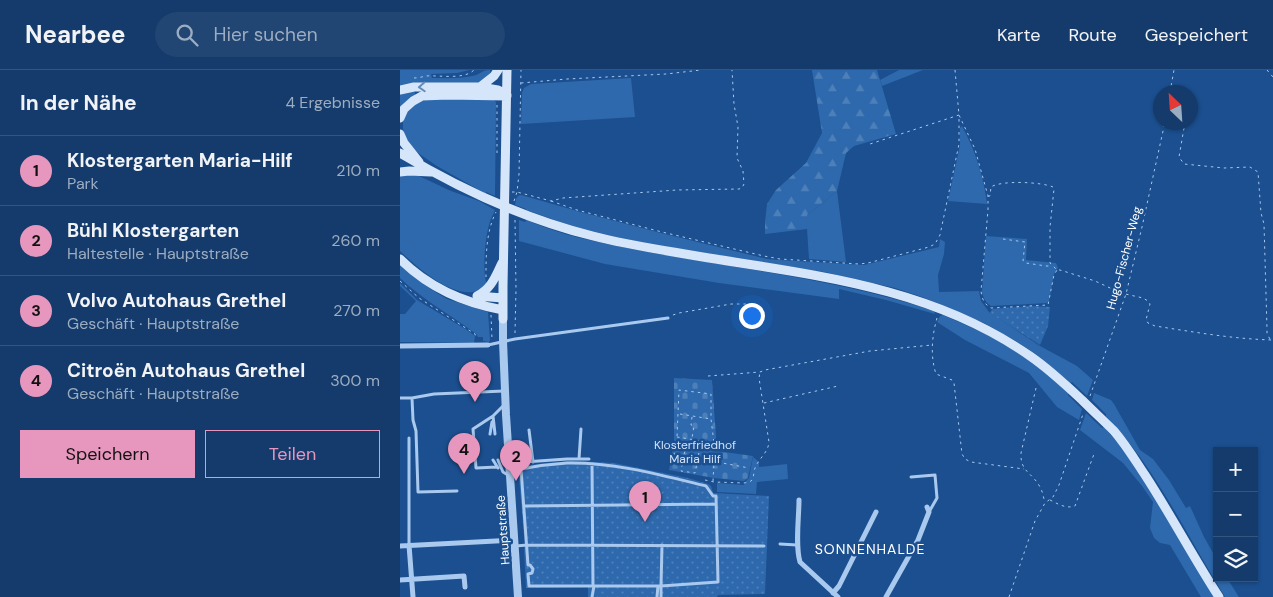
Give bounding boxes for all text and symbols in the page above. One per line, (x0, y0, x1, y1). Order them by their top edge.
search box (155, 12, 505, 57)
text: Nearbee (25, 19, 125, 50)
icon: search (173, 21, 201, 49)
text: Hier suchen (213, 22, 318, 47)
text: Karte (997, 23, 1041, 47)
text: Route (1069, 23, 1117, 47)
text: Gespeichert (1145, 23, 1248, 47)
one-way arrow (418, 82, 426, 92)
north arrow (1153, 85, 1198, 130)
text: In der Nähe (20, 89, 137, 117)
text: 4 Ergebnisse (285, 92, 380, 113)
text: Klostergarten Maria-Hilf (67, 148, 293, 173)
text: 1 (33, 160, 39, 181)
text: 210 m (336, 160, 380, 181)
text: Park (67, 173, 99, 194)
street label: Hugo-Fischer-Weg (1103, 204, 1146, 311)
text: Bühl Klostergarten (67, 218, 239, 243)
text: 2 (31, 230, 41, 251)
text: 260 m (331, 230, 380, 251)
text: Haltestelle · Hauptstraße (67, 243, 249, 264)
text: Volvo Autohaus Grethel (67, 288, 286, 313)
text: 3 (31, 300, 41, 321)
text: 270 m (333, 300, 380, 321)
your location (739, 303, 765, 329)
text: Geschäft · Hauptstraße (67, 313, 239, 334)
text: Citroën Autohaus Grethel (67, 358, 305, 383)
pin: 3 (459, 361, 491, 402)
text: 4 (31, 370, 41, 391)
text: 300 m (330, 370, 380, 391)
text: Geschäft · Hauptstraße (67, 383, 239, 404)
button: Speichern (20, 430, 195, 478)
button: Teilen (205, 430, 380, 478)
pin: 4 (448, 433, 480, 474)
park label: Klosterfriedhof Maria Hilf (654, 437, 736, 467)
pin: 2 (500, 440, 532, 481)
map controls (1213, 447, 1258, 582)
button: + (1213, 447, 1258, 492)
pin: 1 (629, 481, 661, 522)
button: − (1213, 492, 1258, 537)
street label: Hauptstraße (493, 495, 513, 565)
button: layers (1213, 537, 1258, 582)
district label: SONNENHALDE (815, 540, 925, 558)

